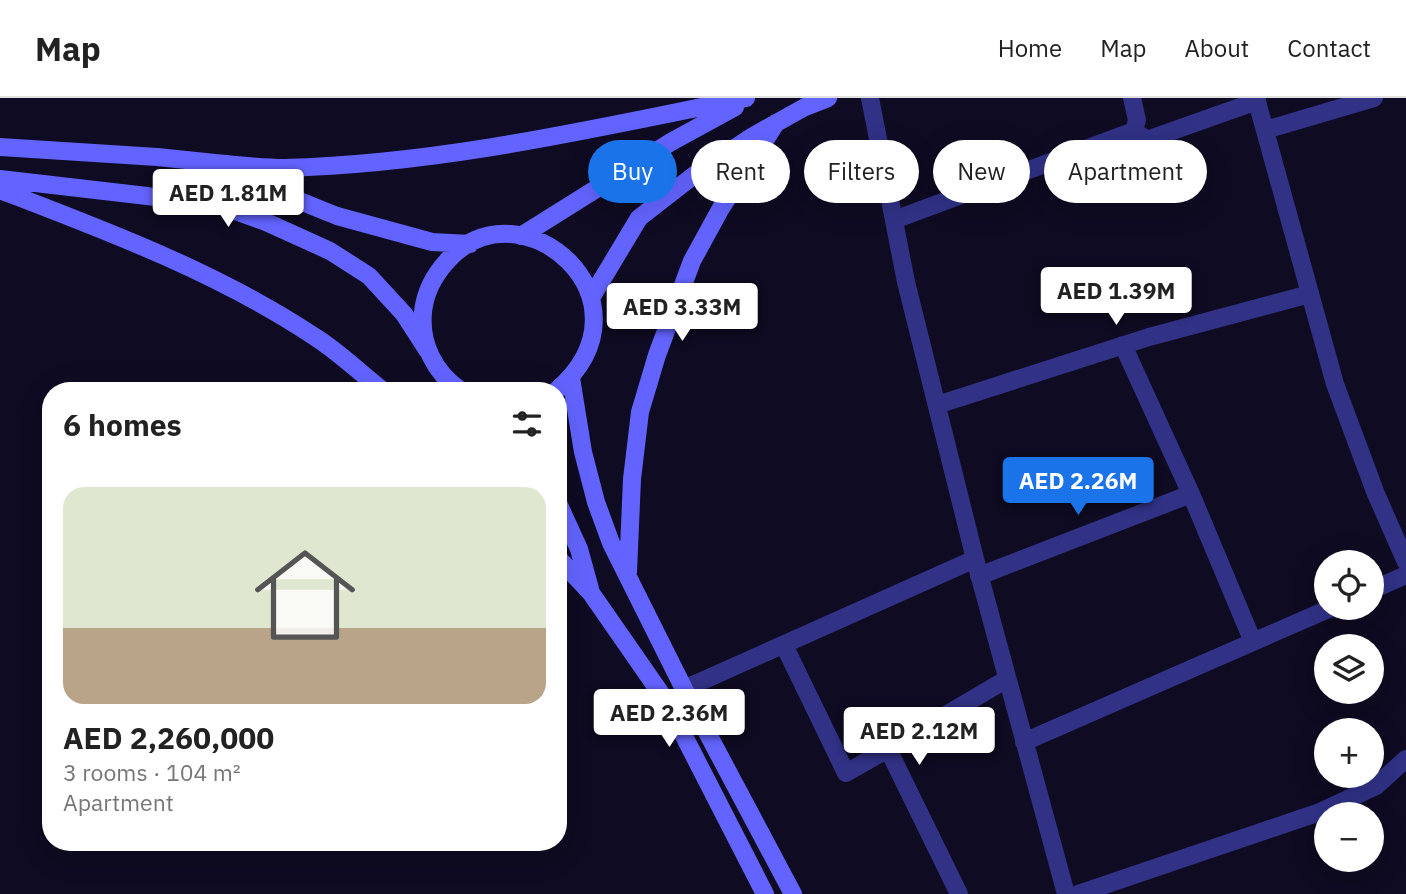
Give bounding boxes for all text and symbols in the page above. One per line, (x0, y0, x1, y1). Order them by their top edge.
text: Map (35, 27, 101, 70)
text: Home (998, 32, 1062, 64)
text: Map (1100, 32, 1146, 64)
text: About (1184, 32, 1249, 64)
text: Contact (1287, 32, 1371, 64)
chip: Buy (588, 140, 677, 203)
chip: Rent (691, 140, 790, 203)
chip: Filters (804, 140, 919, 203)
chip: New (933, 140, 1030, 203)
chip: Apartment (1044, 140, 1207, 203)
pin: AED 1.81M (148, 170, 308, 229)
text: AED 1.81M (169, 177, 287, 207)
pin: AED 1.39M (1036, 268, 1196, 327)
text: AED 1.39M (1057, 275, 1175, 305)
pin: AED 3.33M (602, 284, 762, 343)
text: AED 3.33M (623, 291, 741, 321)
text: 6 homes (63, 405, 182, 444)
icon: filters (508, 405, 546, 443)
pin: AED 2.26M (998, 458, 1158, 517)
text: AED 2.26M (1019, 465, 1137, 495)
icon: home (242, 532, 368, 658)
map controls (1314, 550, 1384, 872)
button: locate (1314, 550, 1384, 620)
button: layers (1314, 634, 1384, 704)
pin: AED 2.36M (589, 690, 749, 749)
text: AED 2.36M (610, 697, 728, 727)
pin: AED 2.12M (839, 708, 999, 767)
text: AED 2.12M (860, 715, 978, 745)
text: AED 2,260,000 (63, 718, 274, 757)
button: + (1314, 718, 1384, 788)
text: 3 rooms · 104 m² (63, 757, 241, 787)
text: Apartment (63, 787, 174, 817)
button: − (1314, 802, 1384, 872)

